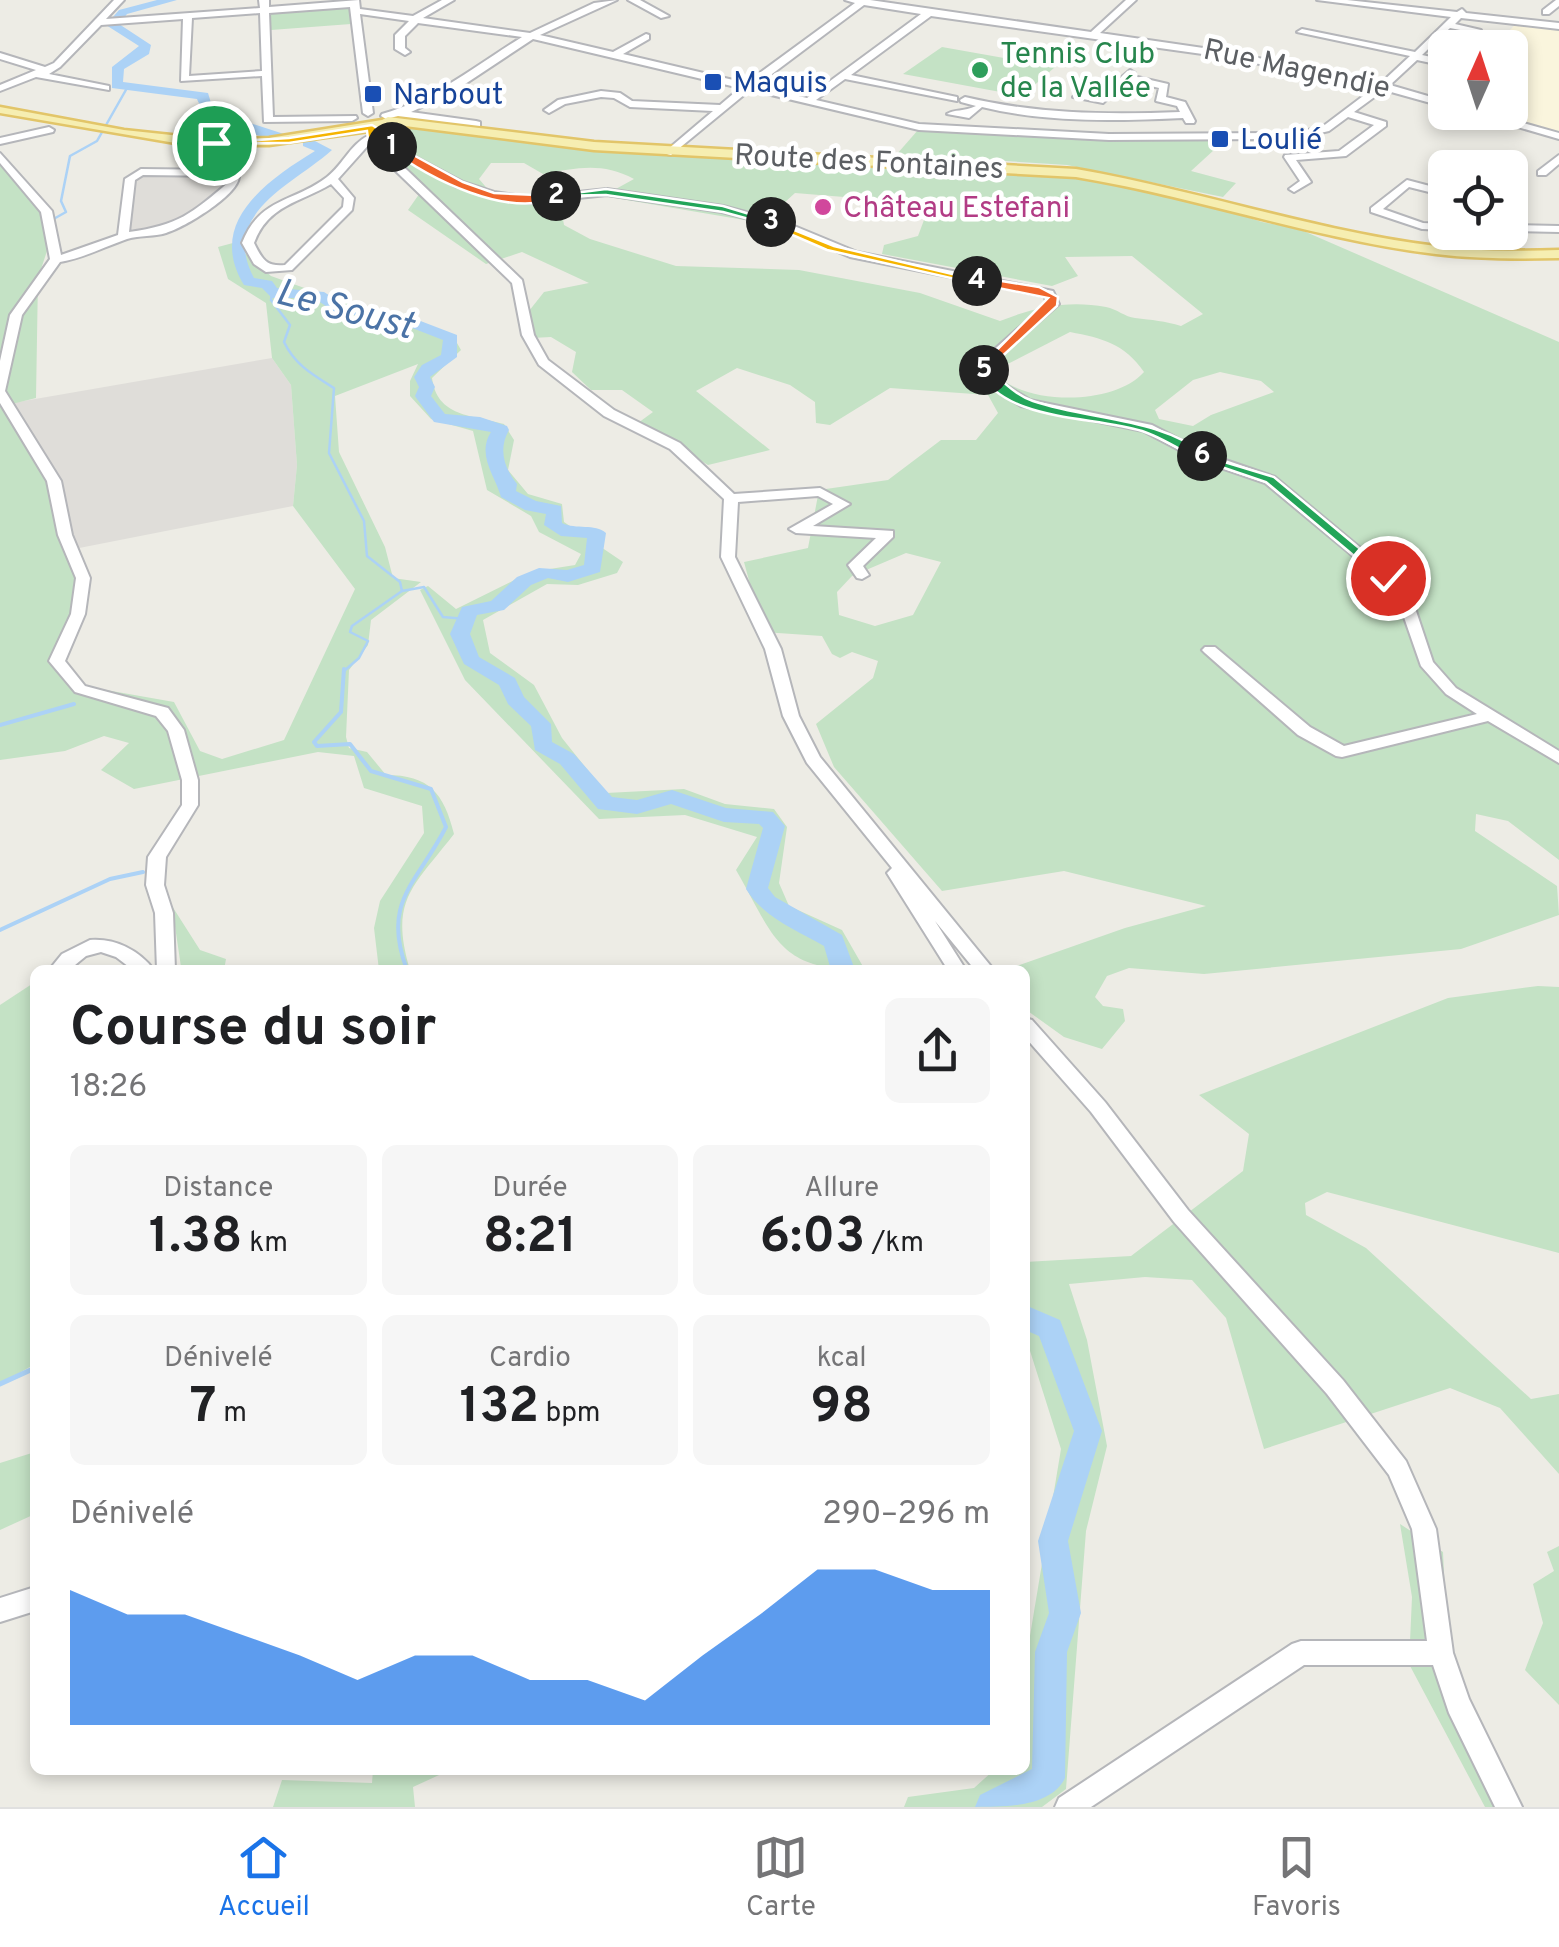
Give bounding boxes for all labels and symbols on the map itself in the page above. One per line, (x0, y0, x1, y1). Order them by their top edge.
north arrow (1428, 30, 1528, 130)
street label: Rue Magendie (1200, 33, 1393, 108)
place label: Tennis Club de la Vallée (1000, 37, 1155, 108)
marker: Tennis Club de la Vallée (969, 59, 991, 81)
place label: Maquis (733, 66, 828, 103)
marker: Maquis (702, 71, 724, 93)
place label: Narbout (393, 78, 503, 115)
marker: Narbout (362, 83, 384, 105)
pin (172, 101, 257, 186)
pin: 1 (367, 122, 417, 172)
place label: Loulié (1240, 123, 1322, 160)
marker: Loulié (1209, 128, 1231, 150)
street label: Route des Fontaines (733, 138, 1005, 189)
pin: 2 (531, 171, 581, 221)
place label: Château Estefani (843, 191, 1070, 228)
marker: Château Estefani (812, 196, 834, 218)
pin: 3 (746, 197, 796, 247)
pin: 4 (952, 256, 1002, 306)
water label: Le Soust (270, 270, 421, 354)
pin: 5 (959, 345, 1009, 395)
pin: 6 (1177, 431, 1227, 481)
pin (1346, 536, 1431, 621)

